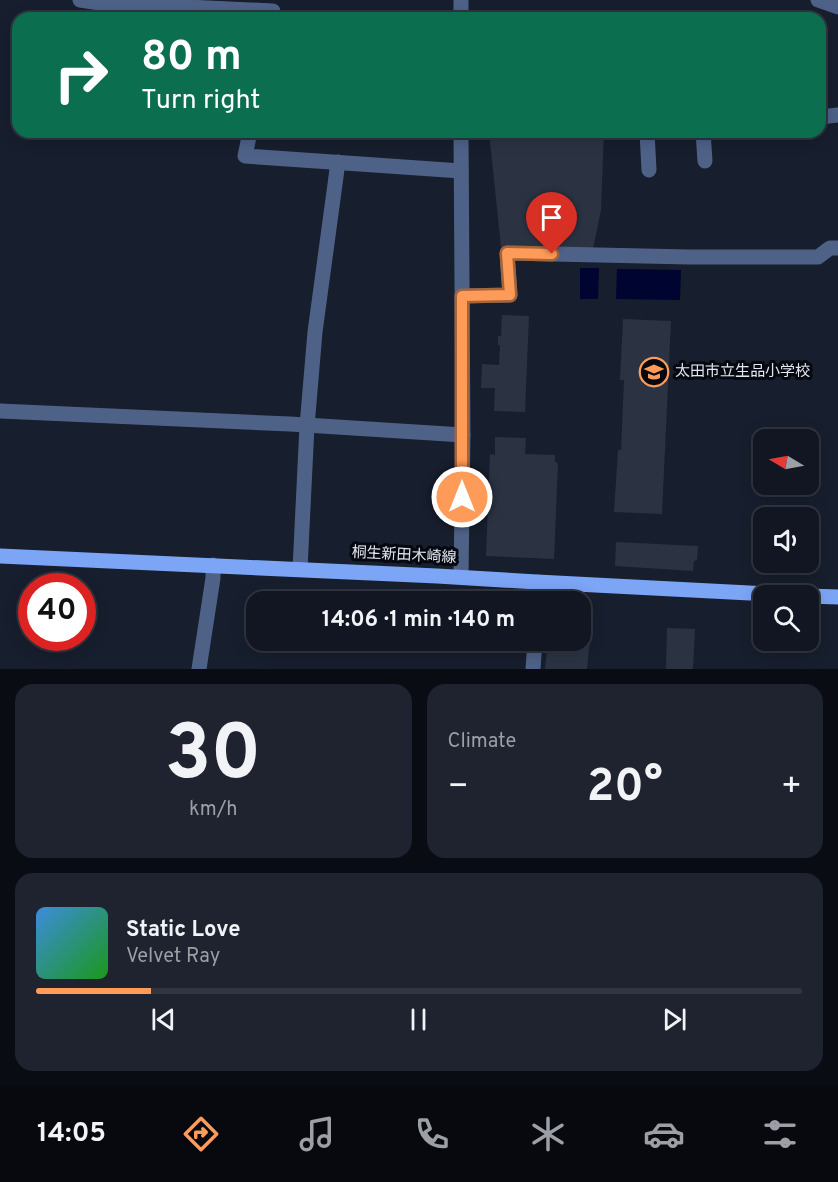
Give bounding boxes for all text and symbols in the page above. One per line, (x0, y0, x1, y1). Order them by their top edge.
text: 80 m (141, 32, 242, 85)
icon: right (42, 36, 120, 114)
text: Turn right (141, 84, 260, 118)
pin (526, 192, 577, 254)
icon: arrive (535, 201, 568, 234)
school or university icon: 太田市立生品小学校 (638, 356, 670, 388)
place label: 太田市立生品小学校 (675, 363, 810, 382)
north arrow (753, 429, 819, 495)
map controls (753, 429, 819, 651)
position arrow (430, 465, 494, 529)
button: sound (753, 507, 819, 573)
street label: 桐生新田木崎線 (351, 544, 457, 568)
speed limit sign: 40 (18, 573, 96, 651)
button: search (753, 585, 819, 651)
text: 14:06 · 1 min · 140 m (322, 607, 515, 634)
text: 30 (165, 708, 262, 807)
text: Climate (448, 729, 516, 755)
text: 20° (587, 760, 663, 817)
text: − (448, 767, 469, 809)
text: + (781, 767, 802, 809)
text: km/h (189, 797, 238, 823)
text: Static Love (126, 917, 240, 944)
text: Velvet Ray (126, 944, 220, 970)
icon: previous (147, 1003, 180, 1036)
icon: pause (402, 1003, 435, 1036)
icon: next (658, 1003, 691, 1036)
icon: directions (180, 1113, 222, 1155)
icon: music (296, 1113, 338, 1155)
icon: phone (411, 1113, 453, 1155)
icon: climate (527, 1113, 569, 1155)
icon: car (643, 1113, 685, 1155)
icon: filters (759, 1113, 801, 1155)
text: 14:05 (37, 1117, 106, 1151)

